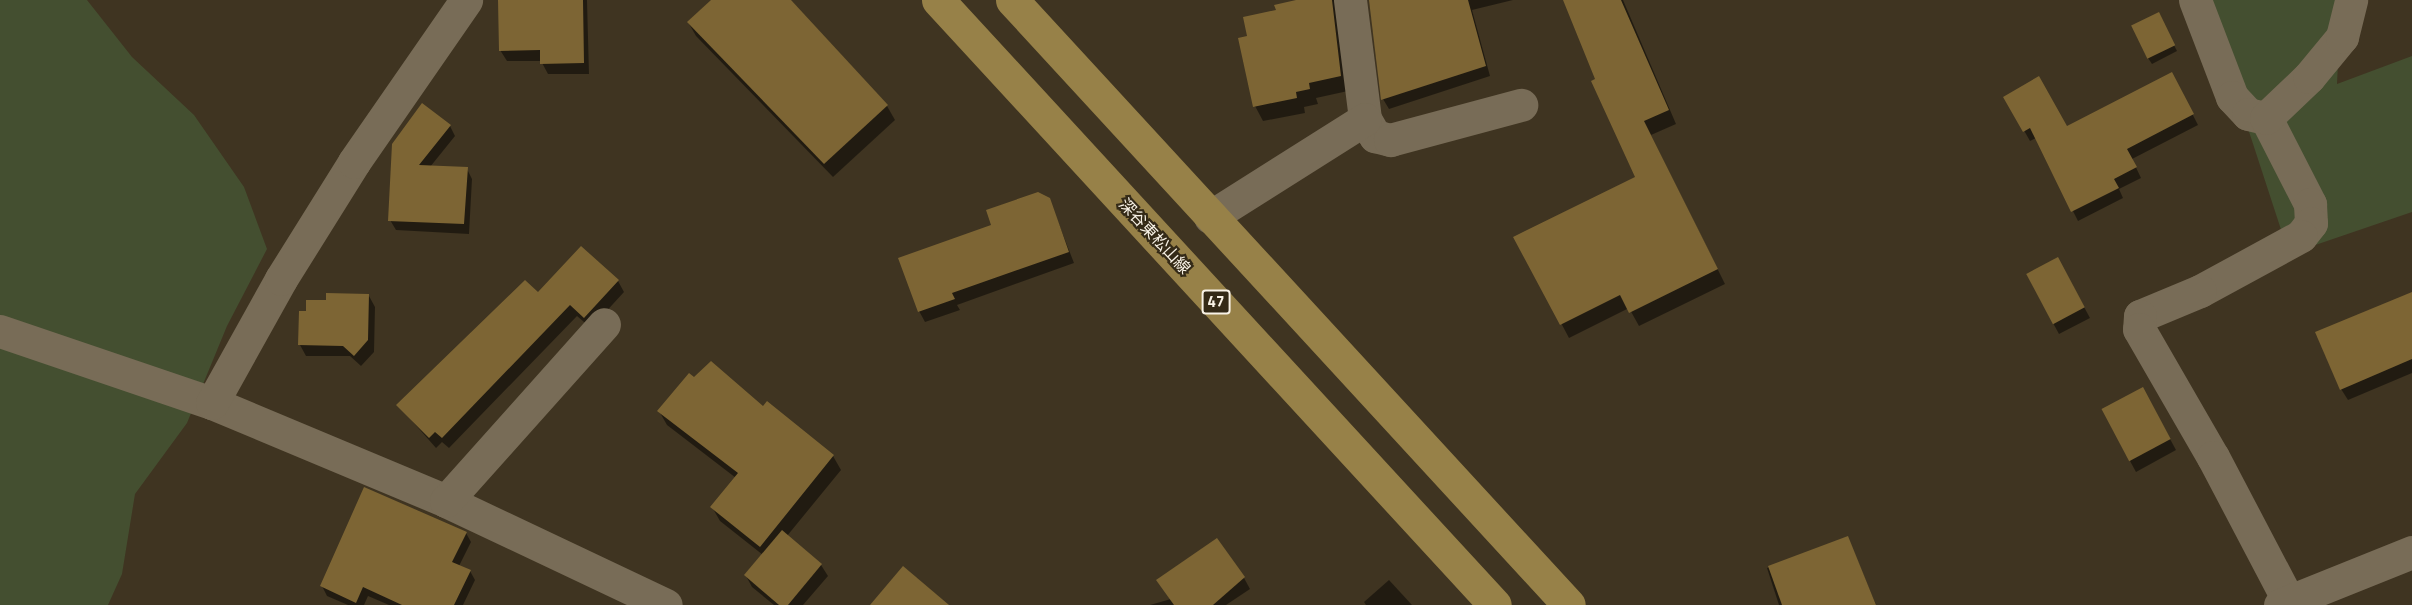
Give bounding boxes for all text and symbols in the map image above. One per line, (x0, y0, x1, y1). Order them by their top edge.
street label: 深谷東松山線 (1115, 194, 1195, 278)
road number: 47 (1201, 290, 1231, 314)

